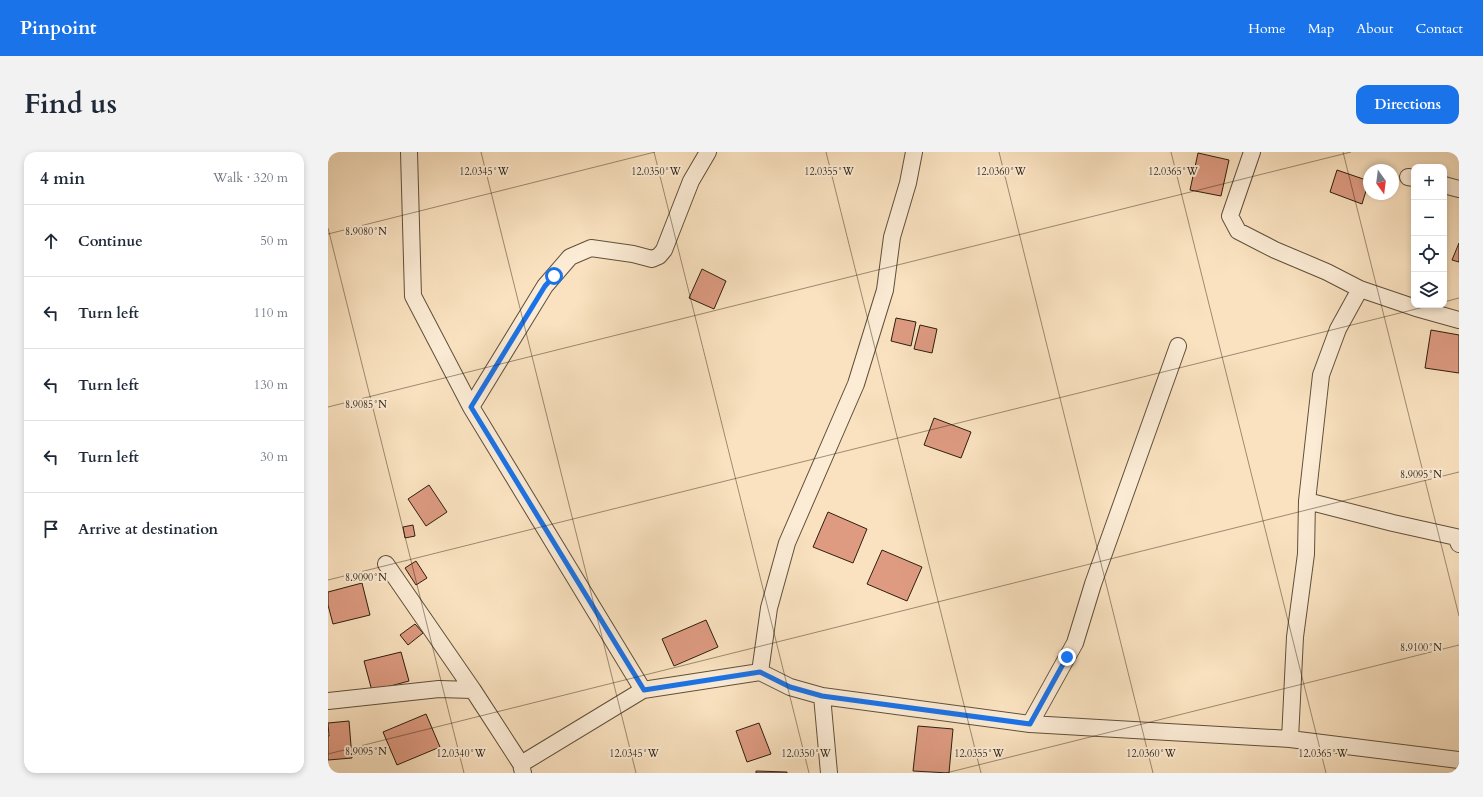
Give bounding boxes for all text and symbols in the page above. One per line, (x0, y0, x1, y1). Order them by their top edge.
text: Pinpoint (20, 15, 97, 41)
text: Home (1248, 19, 1286, 38)
text: Map (1308, 19, 1334, 38)
text: About (1356, 19, 1393, 38)
text: Contact (1415, 19, 1463, 38)
text: Find us (24, 85, 117, 123)
button: Directions (1356, 85, 1459, 124)
north arrow (1363, 164, 1399, 200)
map controls (1411, 164, 1447, 308)
button: + (1411, 164, 1447, 200)
text: 12.0345°W (459, 165, 510, 179)
text: 12.0350°W (631, 165, 682, 179)
text: 12.0355°W (804, 165, 855, 179)
text: 12.0360°W (976, 165, 1027, 179)
text: 12.0365°W (1148, 165, 1199, 179)
text: 4 min (40, 167, 85, 190)
text: Walk · 320 m (213, 169, 288, 187)
button: − (1411, 200, 1447, 236)
text: 8.9080°N (345, 225, 387, 239)
icon: ahead (40, 230, 62, 252)
text: Continue (78, 231, 143, 251)
text: 50 m (260, 232, 288, 250)
button: locate (1411, 236, 1447, 272)
route start (545, 267, 563, 285)
button: layers (1411, 272, 1447, 308)
icon: left (40, 302, 62, 324)
text: Turn left (78, 303, 139, 323)
text: 110 m (254, 304, 288, 322)
icon: left (40, 374, 62, 396)
text: Turn left (78, 375, 139, 395)
text: 130 m (254, 376, 288, 394)
text: 8.9085°N (345, 398, 387, 412)
icon: left (40, 446, 62, 468)
text: Turn left (78, 447, 139, 467)
text: 30 m (260, 448, 288, 466)
text: 8.9095°N (1400, 468, 1442, 482)
icon: arrive (40, 518, 62, 540)
text: Arrive at destination (78, 519, 218, 539)
text: 8.9090°N (345, 571, 387, 585)
text: 8.9100°N (1400, 641, 1442, 655)
route end (1058, 648, 1076, 666)
text: 8.9095°N (345, 745, 387, 759)
text: 12.0340°W (436, 747, 487, 761)
text: 12.0345°W (609, 747, 660, 761)
text: 12.0350°W (781, 747, 832, 761)
text: 12.0355°W (954, 747, 1005, 761)
text: 12.0360°W (1126, 747, 1177, 761)
text: 12.0365°W (1298, 747, 1349, 761)

